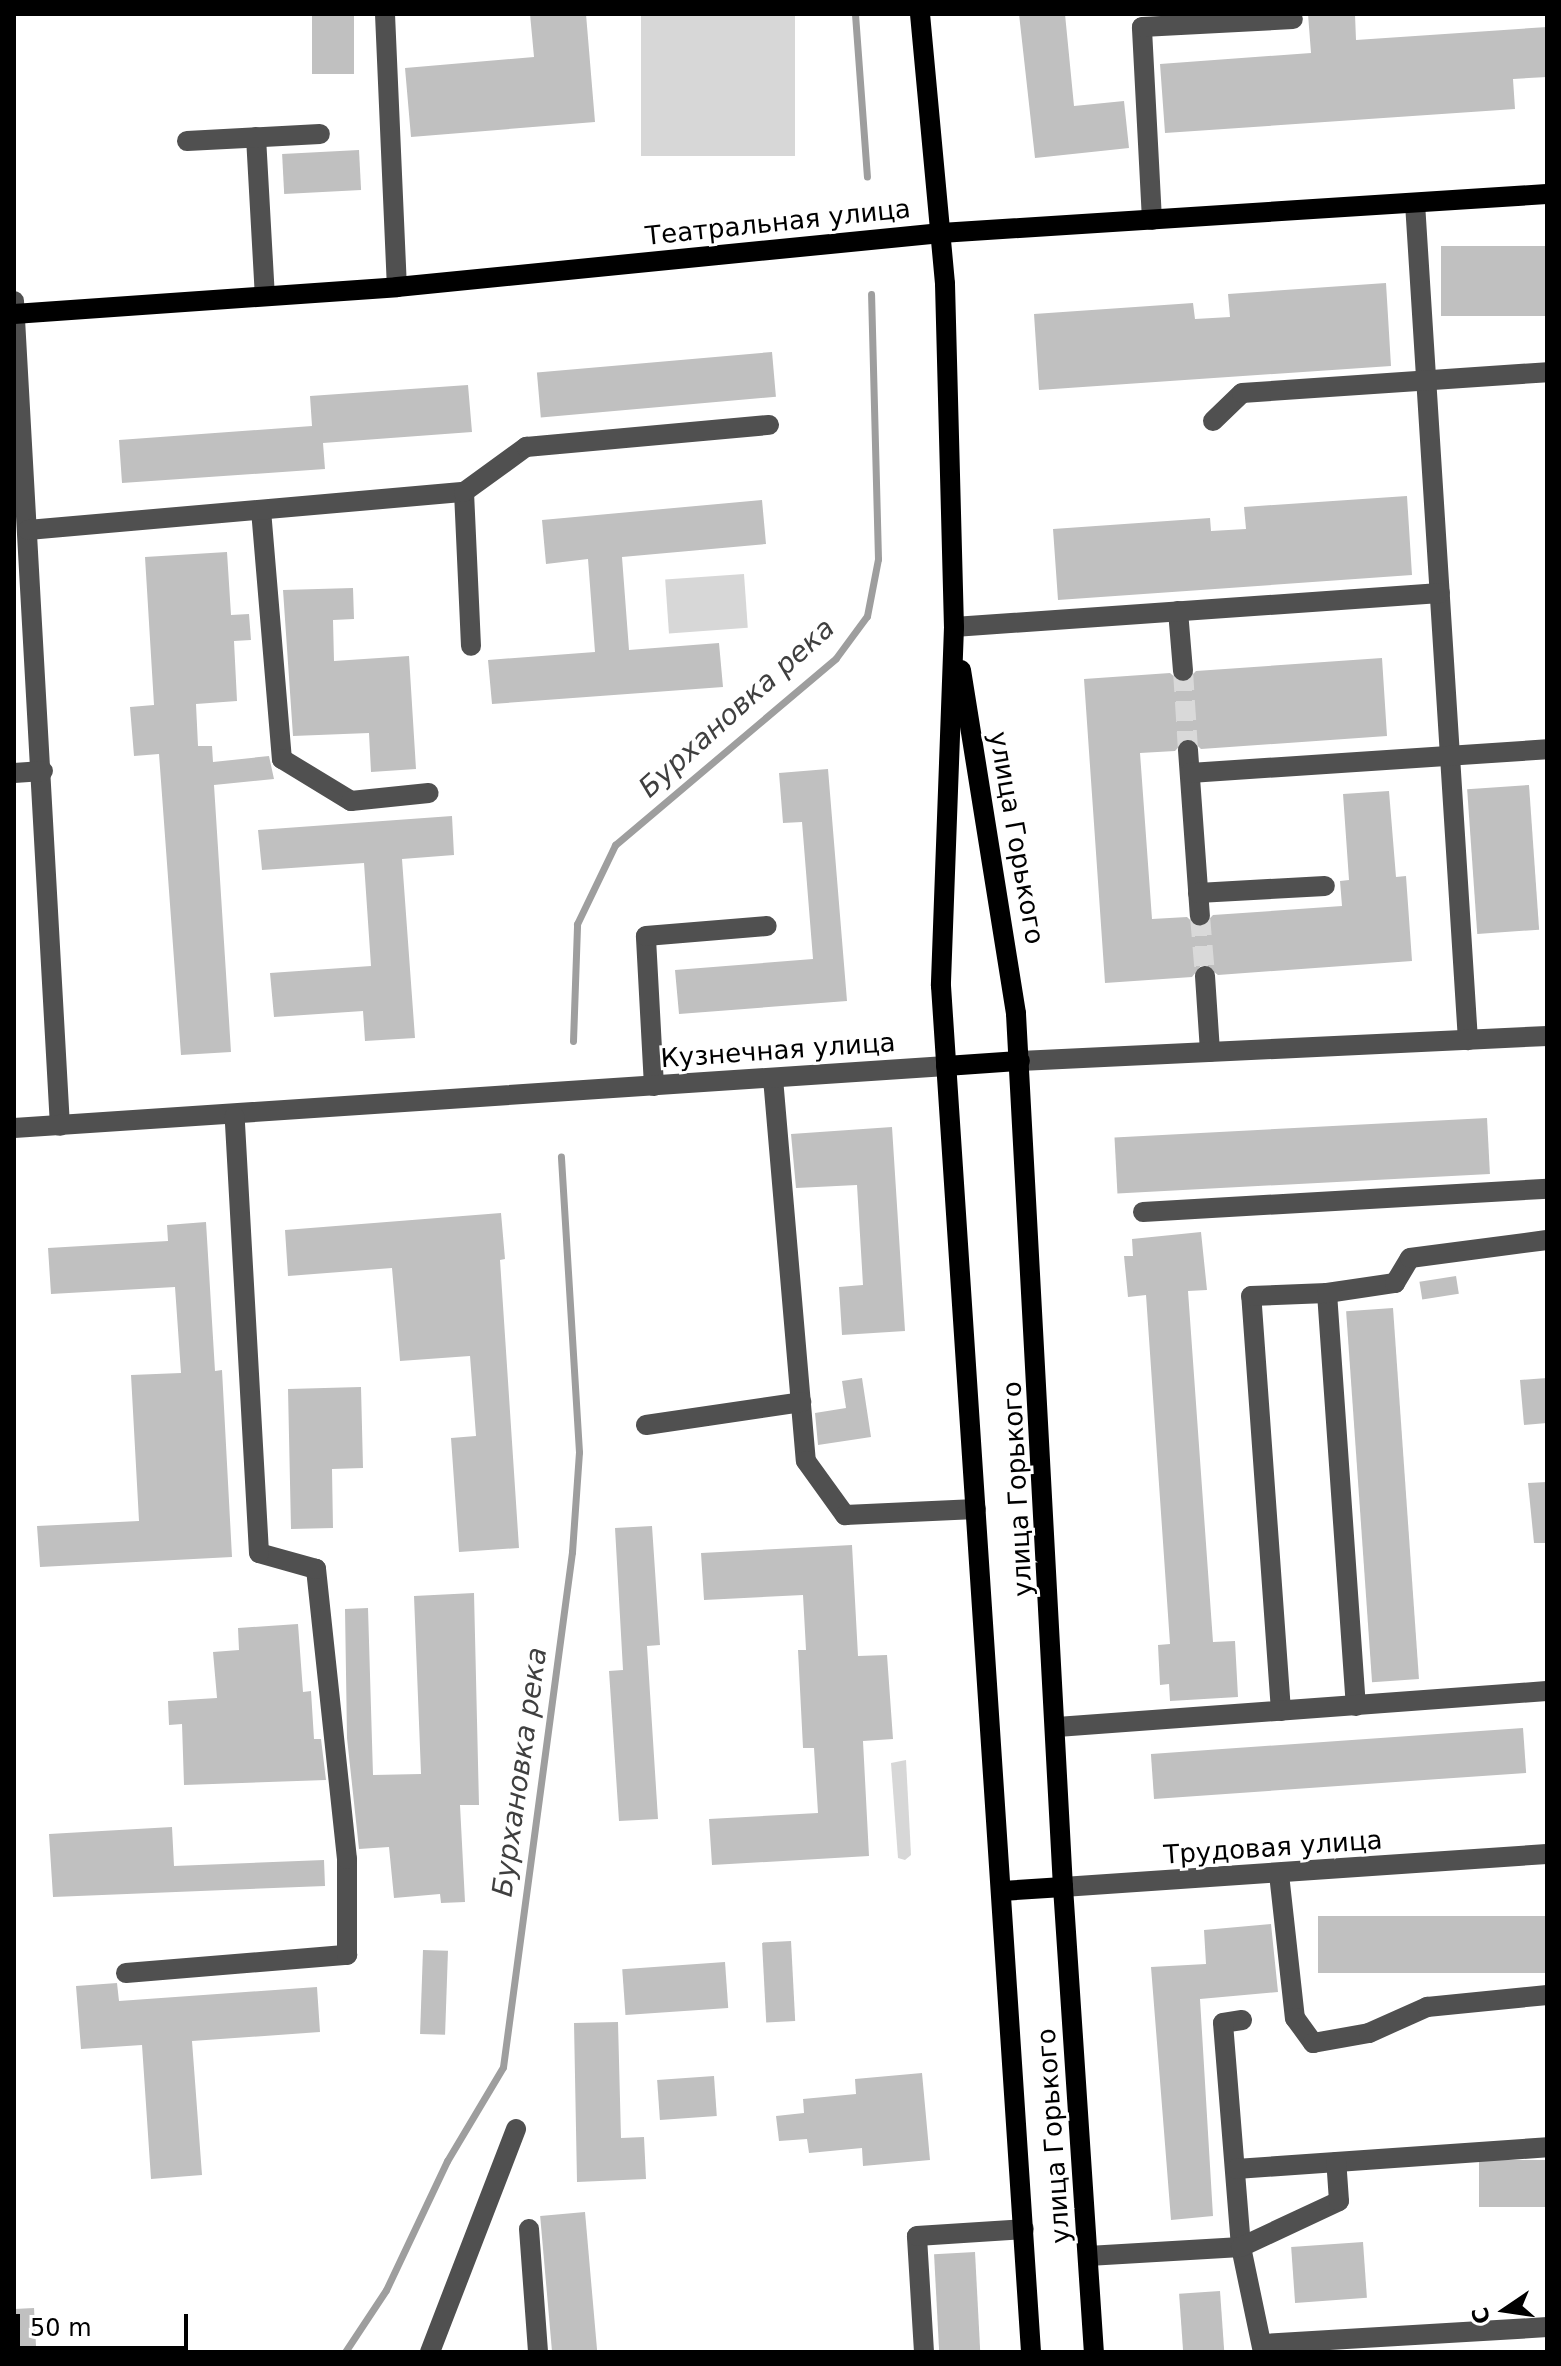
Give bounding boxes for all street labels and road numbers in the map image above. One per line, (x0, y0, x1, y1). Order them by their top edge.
street label: Театральная улица (644, 194, 912, 252)
street label: улица Горького (982, 729, 1050, 947)
street label: Кузнечная улица (660, 1027, 896, 1075)
street label: улица Горького (997, 1381, 1039, 1597)
street label: Трудовая улица (1163, 1825, 1383, 1871)
street label: улица Горького (1031, 2027, 1077, 2245)

